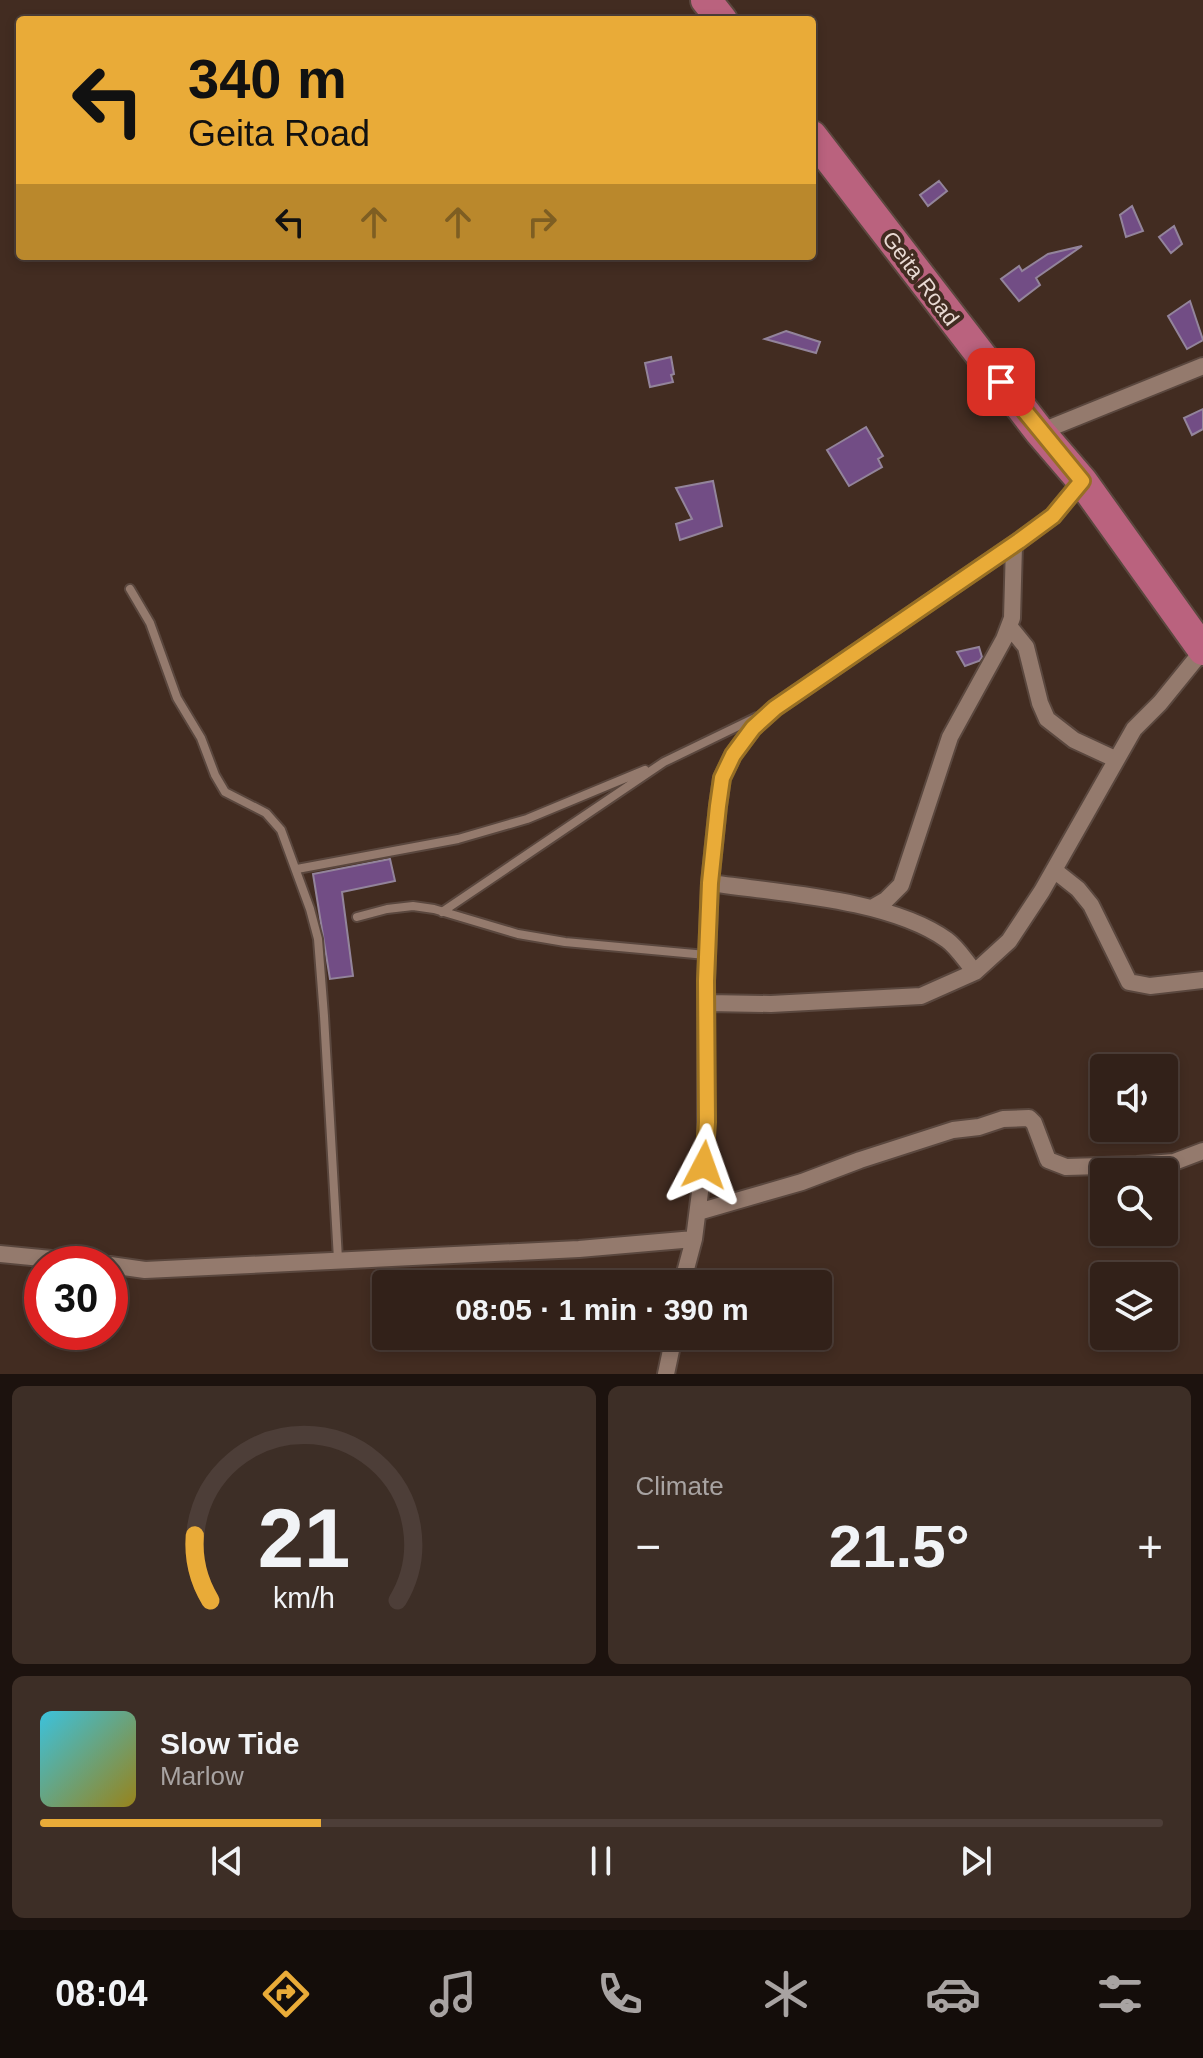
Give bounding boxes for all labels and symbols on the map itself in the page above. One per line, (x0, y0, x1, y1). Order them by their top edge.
street label: Geita Road (877, 226, 964, 330)
pin (967, 348, 1035, 416)
position arrow (662, 1123, 746, 1207)
speed limit sign: 30 (24, 1246, 128, 1350)

